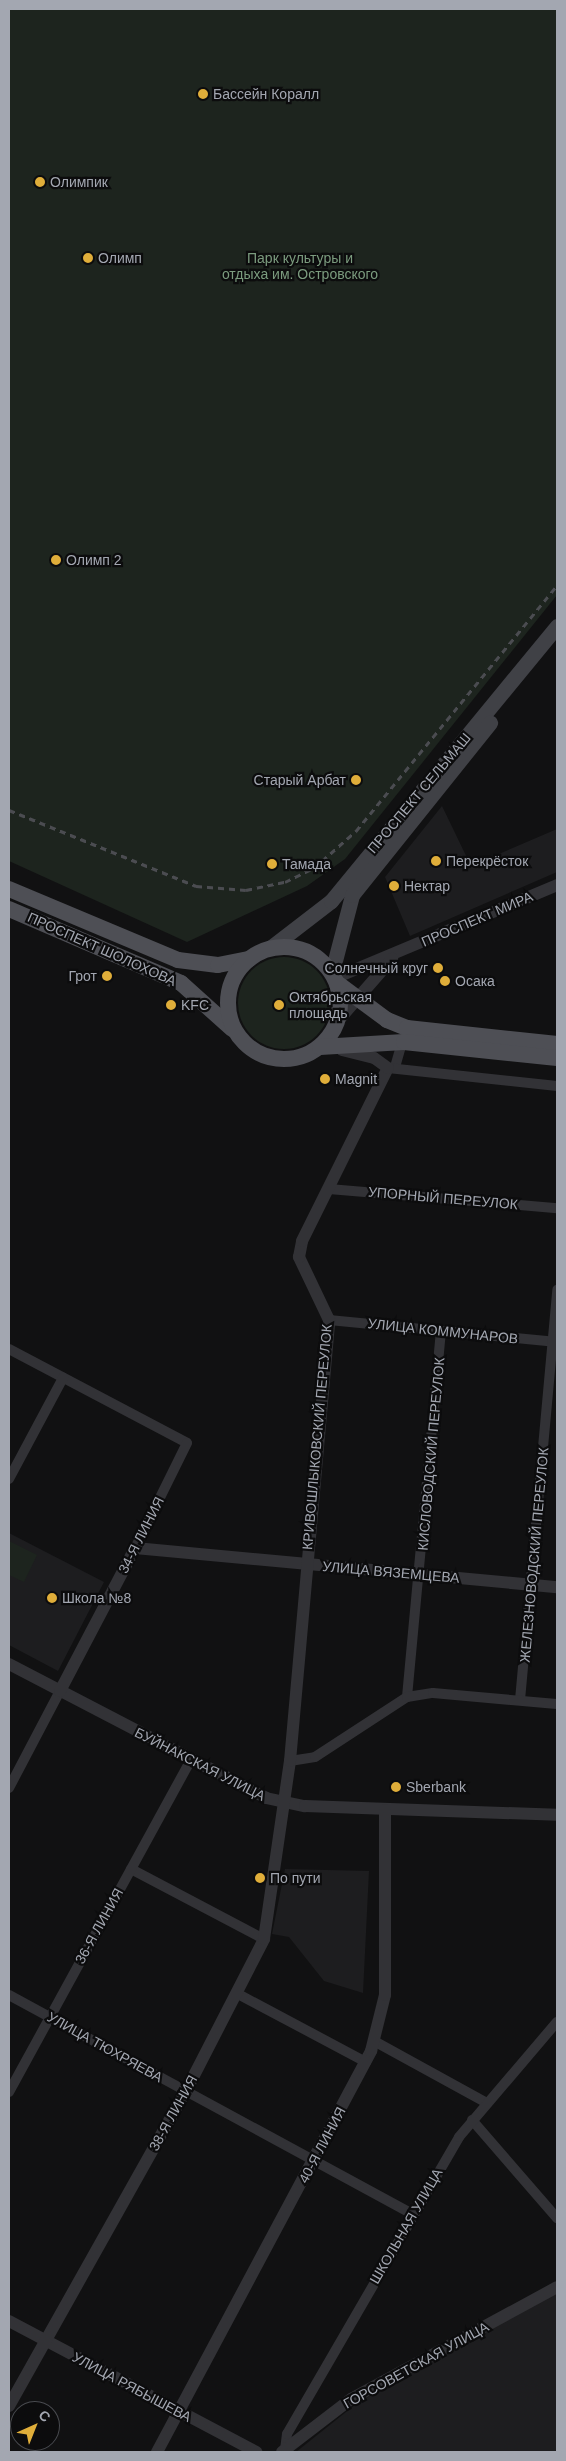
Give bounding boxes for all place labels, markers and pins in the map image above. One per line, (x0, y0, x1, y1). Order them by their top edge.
place label: Бассейн Коралл (213, 86, 319, 102)
marker: Бассейн Коралл (197, 88, 209, 100)
place label: Олимпик (50, 174, 108, 190)
marker: Олимпик (34, 176, 46, 188)
place label: Олимп (98, 250, 142, 266)
marker: Олимп (82, 252, 94, 264)
place label: Олимп 2 (66, 552, 122, 568)
marker: Олимп 2 (50, 554, 62, 566)
place label: Старый Арбат (254, 772, 346, 788)
marker: Старый Арбат (350, 774, 362, 786)
place label: Перекрёсток (446, 853, 528, 869)
marker: Перекрёсток (430, 855, 442, 867)
place label: Тамада (282, 856, 331, 872)
marker: Тамада (266, 858, 278, 870)
place label: Нектар (404, 878, 450, 894)
marker: Нектар (388, 880, 400, 892)
place label: Солнечный круг (325, 960, 428, 976)
marker: Солнечный круг (432, 962, 444, 974)
place label: Грот (69, 968, 97, 984)
marker: Грот (101, 970, 113, 982)
place label: Осака (455, 973, 495, 989)
marker: Осака (439, 975, 451, 987)
place label: Октябрьская площадь (289, 989, 372, 1022)
place label: KFC (181, 997, 209, 1013)
marker: KFC (165, 999, 177, 1011)
marker: Октябрьская площадь (273, 999, 285, 1011)
place label: Magnit (335, 1071, 377, 1087)
marker: Magnit (319, 1073, 331, 1085)
place label: Школа №8 (62, 1590, 131, 1606)
marker: Школа №8 (46, 1592, 58, 1604)
place label: Sberbank (406, 1779, 466, 1795)
marker: Sberbank (390, 1781, 402, 1793)
place label: По пути (270, 1870, 321, 1886)
marker: По пути (254, 1872, 266, 1884)

